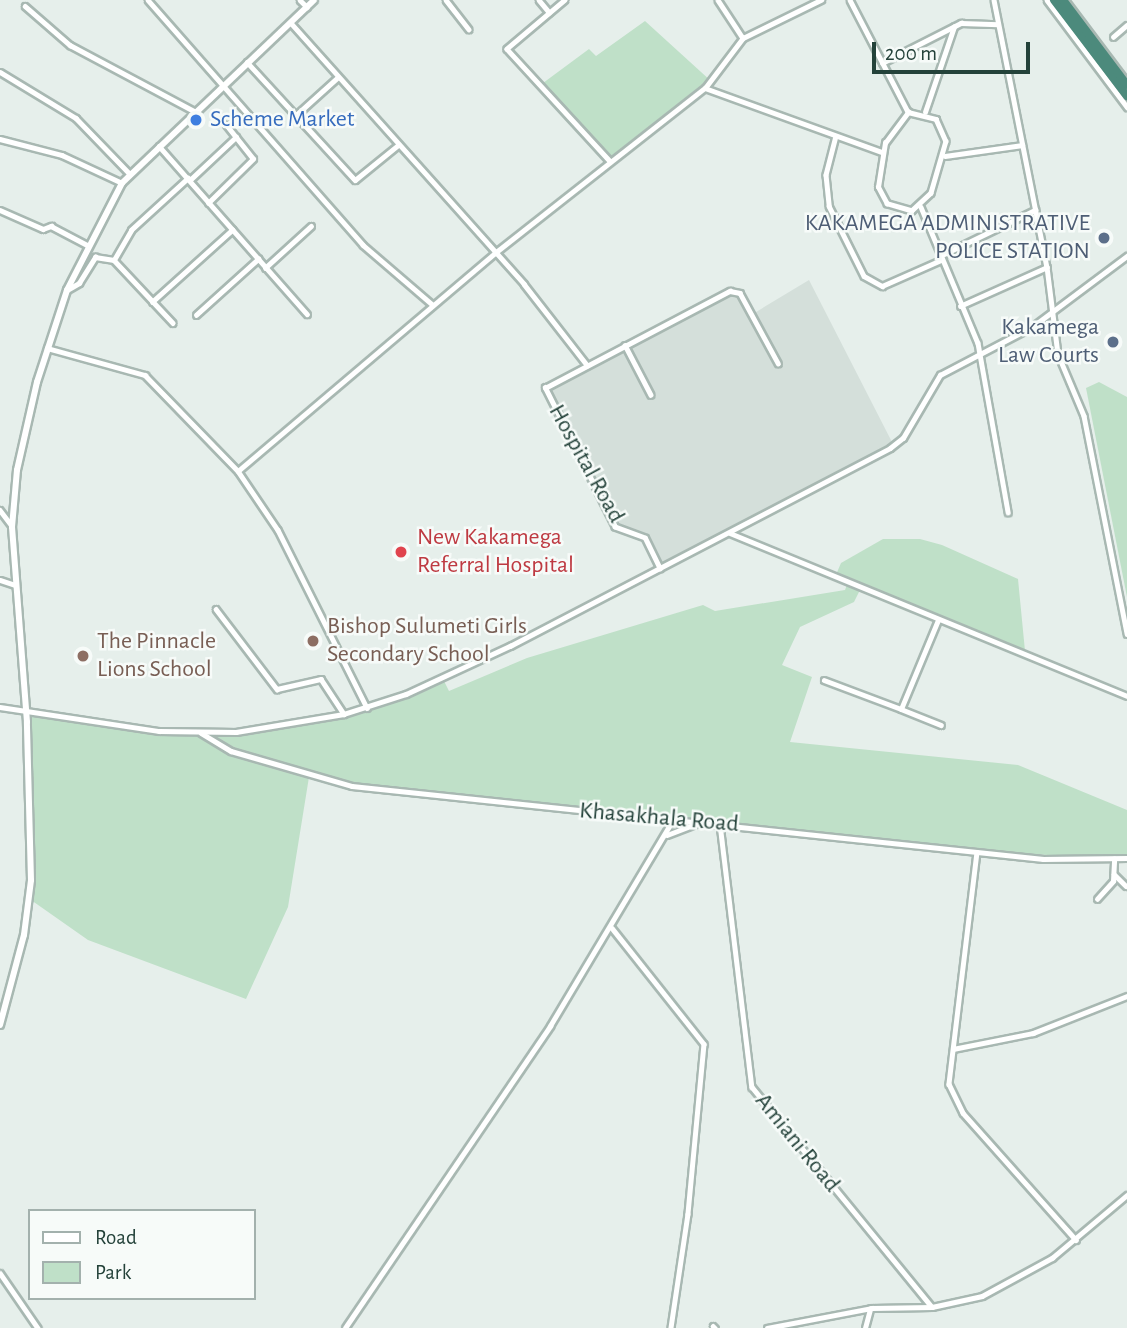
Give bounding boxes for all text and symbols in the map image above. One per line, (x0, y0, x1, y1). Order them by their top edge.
scale bar (875, 28, 1032, 72)
text: 200 m (885, 43, 937, 64)
place label: Scheme Market (210, 106, 354, 134)
marker: Scheme Market (188, 112, 204, 128)
place label: KAKAMEGA ADMINISTRATIVE POLICE STATION (805, 210, 1090, 266)
marker: KAKAMEGA ADMINISTRATIVE POLICE STATION (1096, 230, 1112, 246)
place label: Kakamega Law Courts (998, 314, 1099, 370)
marker: Kakamega Law Courts (1105, 334, 1121, 350)
street label: Hospital Road (542, 400, 630, 528)
place label: New Kakamega Referral Hospital (417, 524, 574, 580)
marker: New Kakamega Referral Hospital (391, 542, 411, 562)
place label: Bishop Sulumeti Girls Secondary School (327, 613, 527, 669)
place label: The Pinnacle Lions School (97, 628, 216, 684)
marker: Bishop Sulumeti Girls Secondary School (305, 633, 321, 649)
marker: The Pinnacle Lions School (75, 648, 91, 664)
street label: Khasakhala Road (578, 797, 740, 839)
street label: Amiani Road (748, 1088, 846, 1198)
legend (28, 1209, 256, 1300)
text: Road (95, 1227, 137, 1248)
text: Park (95, 1262, 131, 1283)

